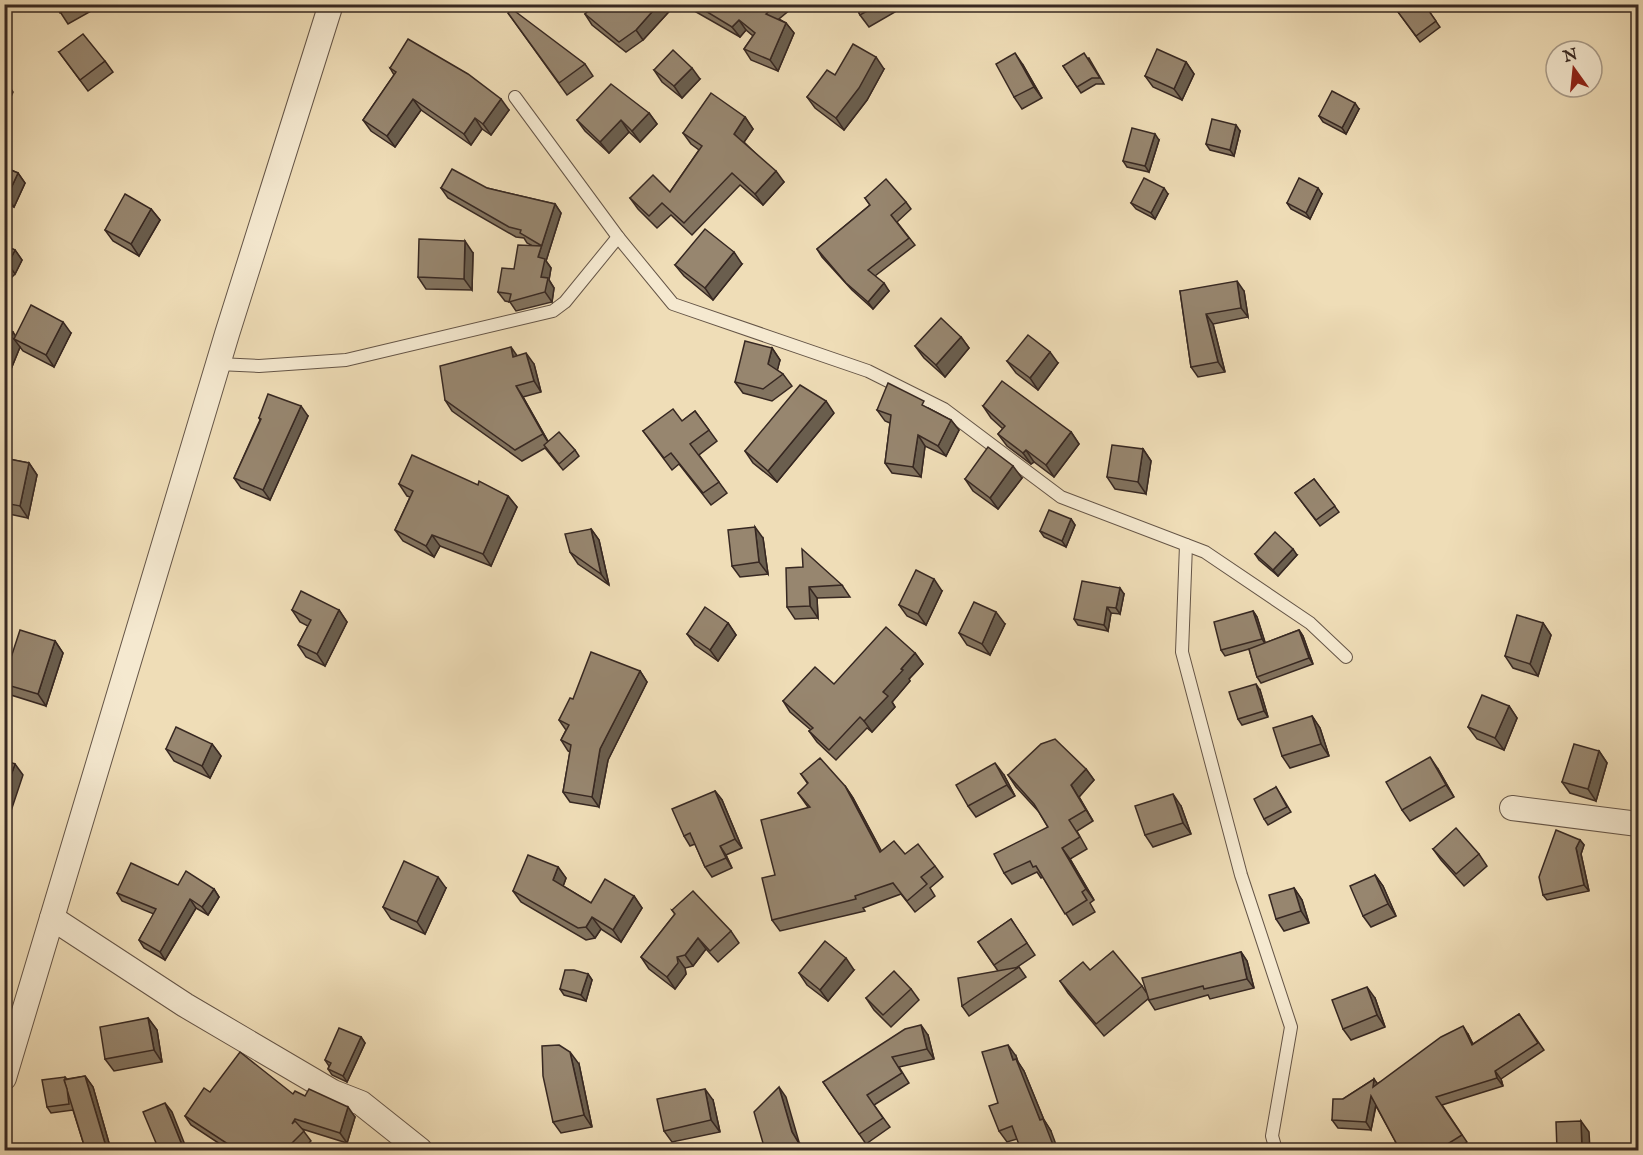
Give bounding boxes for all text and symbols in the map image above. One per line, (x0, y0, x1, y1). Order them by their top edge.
north arrow (1544, 39, 1604, 99)
text: N (1560, 45, 1580, 68)

